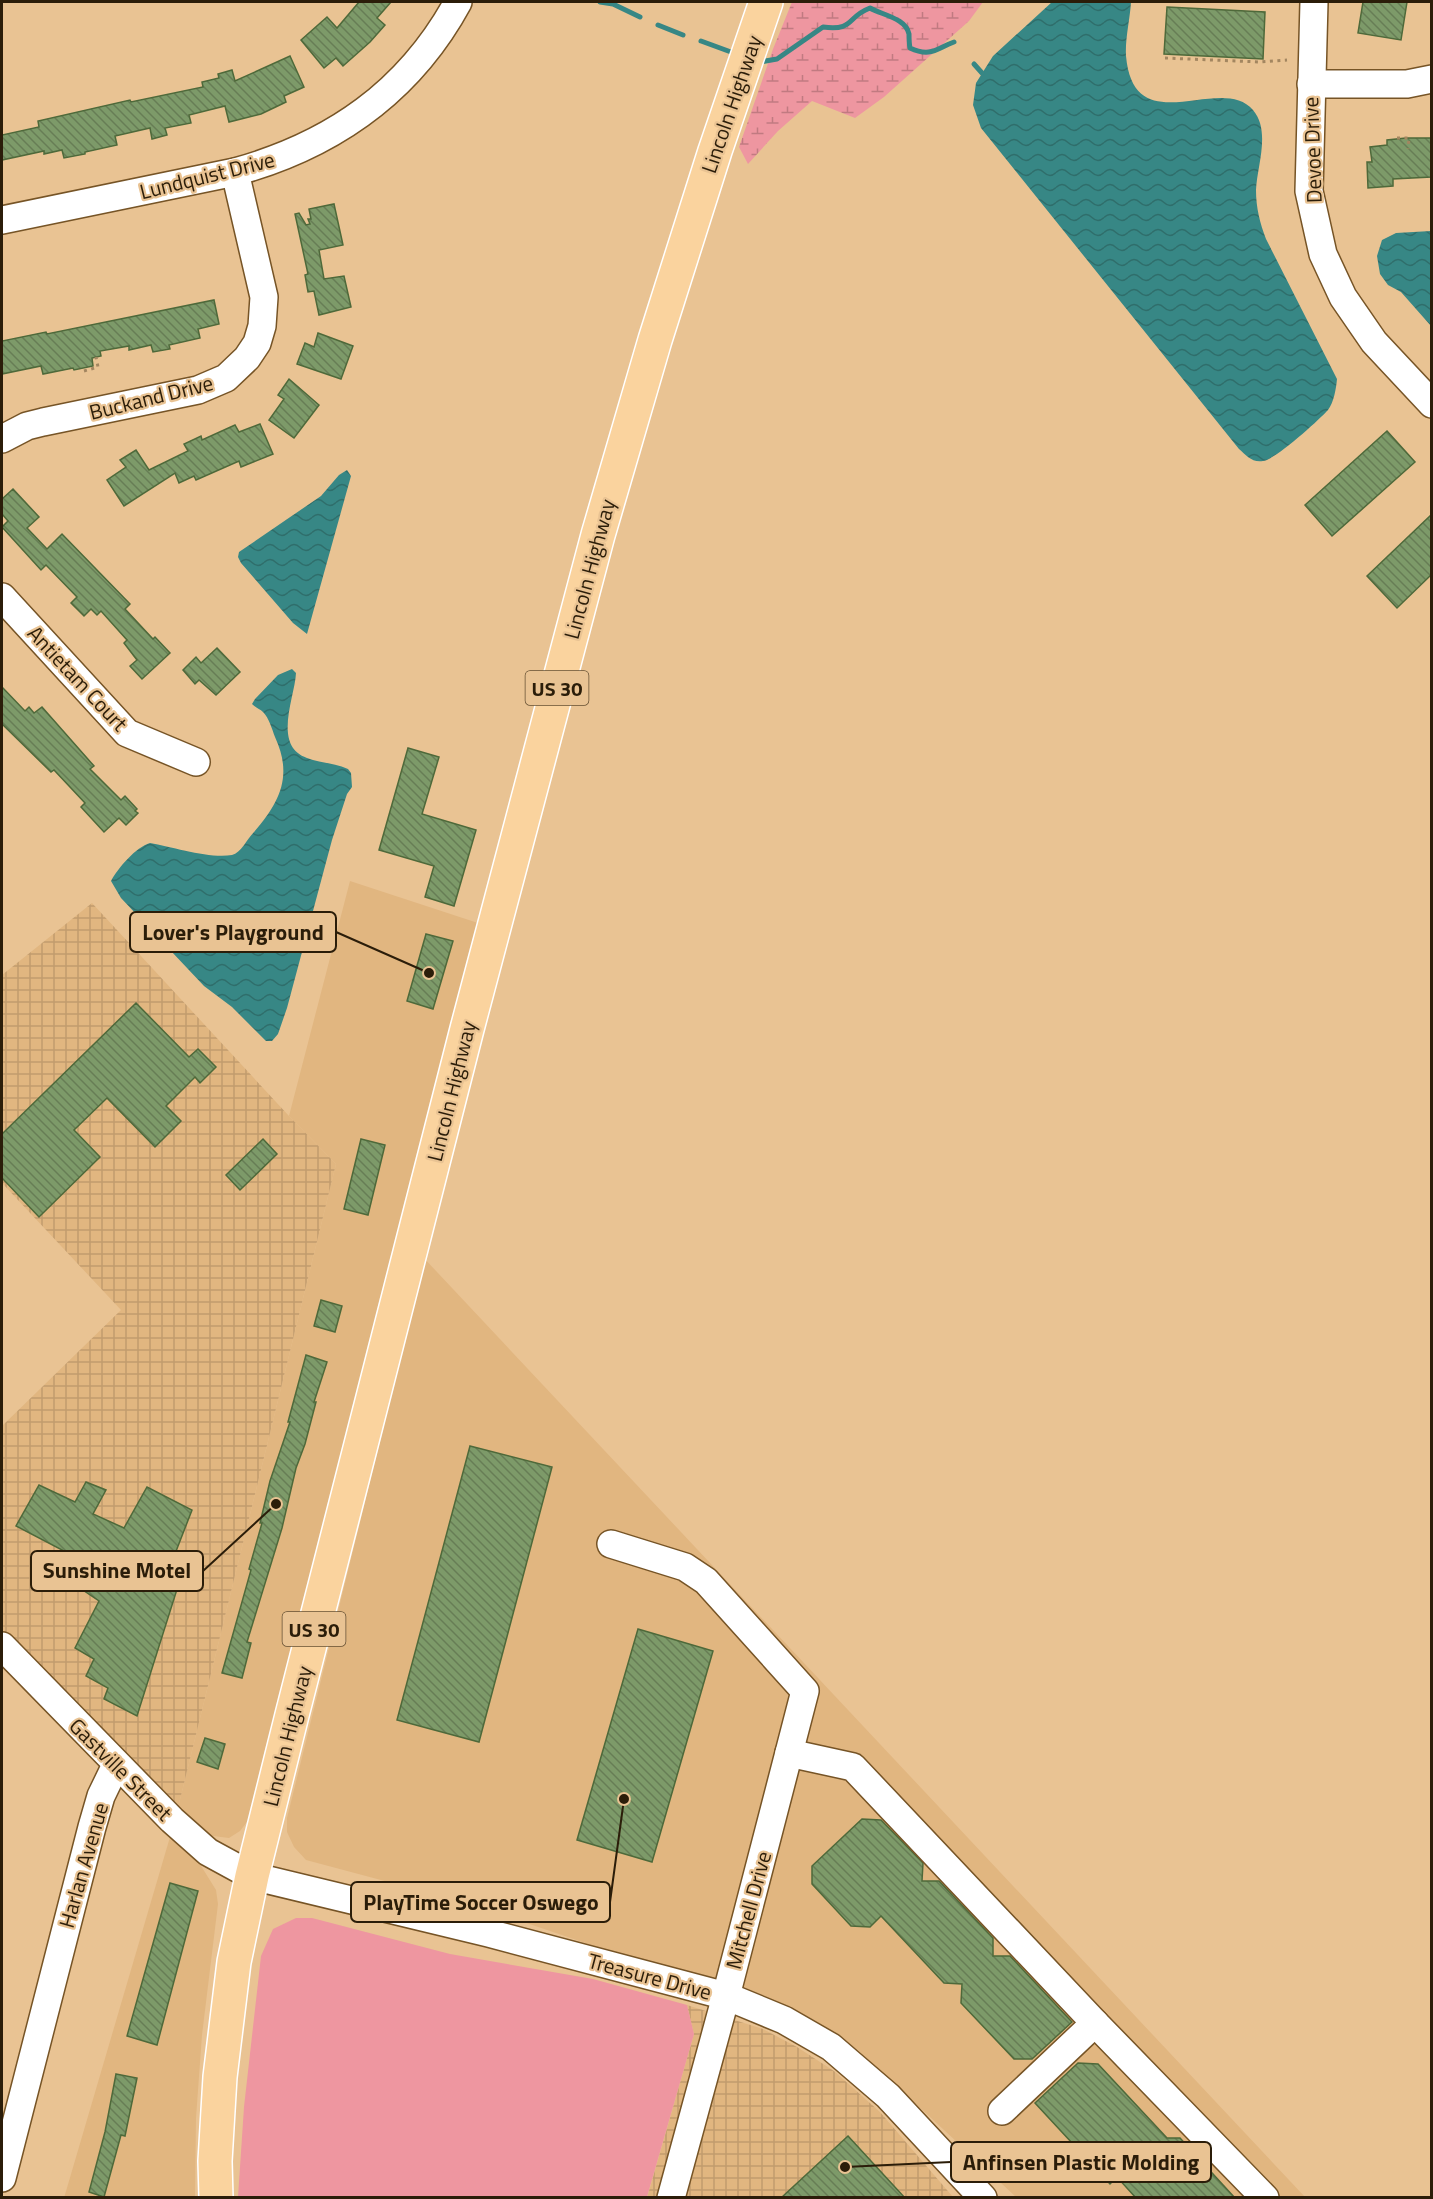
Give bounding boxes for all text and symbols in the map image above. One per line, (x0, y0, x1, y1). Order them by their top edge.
street label: Lincoln Highway (692, 31, 770, 177)
street label: Devoe Drive (1294, 96, 1330, 204)
street label: Lundquist Drive (136, 143, 278, 207)
street label: Buckand Drive (86, 366, 216, 428)
street label: Lincoln Highway (555, 495, 623, 643)
street label: Antietam Court (20, 618, 136, 739)
road number: US 30 (526, 671, 588, 705)
callout: Lover's Playground (130, 912, 336, 952)
text: Lover's Playground (142, 915, 324, 949)
street label: Lincoln Highway (418, 1017, 484, 1165)
callout: Sunshine Motel (31, 1551, 203, 1591)
text: Sunshine Motel (43, 1553, 191, 1587)
road number: US 30 (282, 1612, 346, 1646)
street label: Lincoln Highway (254, 1662, 320, 1810)
street label: Gastville Street (62, 1710, 180, 1828)
street label: Harlan Avenue (50, 1799, 116, 1931)
street label: Mitchell Drive (717, 1847, 779, 1973)
callout: PlayTime Soccer Oswego (351, 1882, 610, 1922)
text: PlayTime Soccer Oswego (363, 1885, 599, 1919)
street label: Treasure Drive (585, 1944, 715, 2008)
callout: Anfinsen Plastic Molding (951, 2142, 1211, 2182)
text: Anfinsen Plastic Molding (963, 2145, 1200, 2179)

